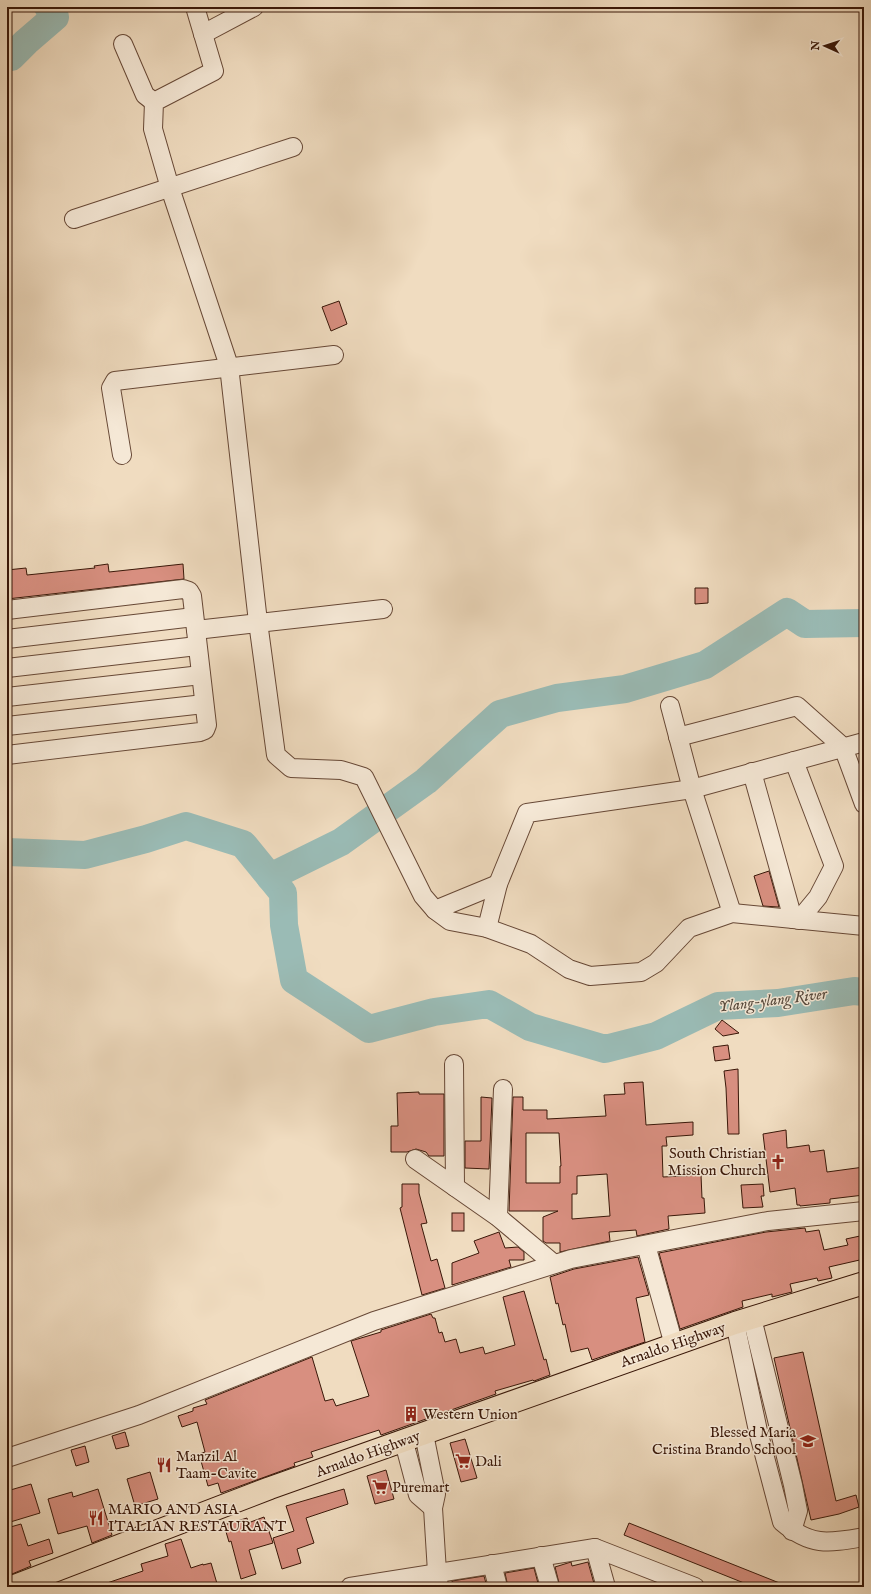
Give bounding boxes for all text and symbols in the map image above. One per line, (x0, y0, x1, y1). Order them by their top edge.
north arrow (805, 26, 845, 66)
text: N (809, 40, 823, 52)
water label: Ylang-ylang River (718, 984, 830, 1018)
place label: South Christian Mission Church (668, 1144, 766, 1180)
church icon: South Christian Mission Church (769, 1153, 787, 1171)
street label: Arnaldo Highway (617, 1318, 729, 1372)
building icon: Western Union (402, 1405, 420, 1423)
place label: Western Union (423, 1405, 518, 1424)
place label: Blessed Maria Cristina Brando School (652, 1423, 797, 1459)
street label: Arnaldo Highway (312, 1426, 423, 1482)
school or university icon: Blessed Maria Cristina Brando School (799, 1432, 817, 1450)
place label: Manzil Al Taam-Cavite (176, 1447, 257, 1483)
supermarket icon: Dali (454, 1452, 472, 1470)
place label: Dali (475, 1452, 502, 1471)
restaurant icon: Manzil Al Taam-Cavite (155, 1456, 173, 1474)
supermarket icon: Puremart (371, 1478, 389, 1496)
place label: Puremart (392, 1478, 450, 1497)
place label: MARIO AND ASIA ITALIAN RESTAURANT (108, 1500, 286, 1536)
restaurant icon: MARIO AND ASIA ITALIAN RESTAURANT (87, 1509, 105, 1527)

